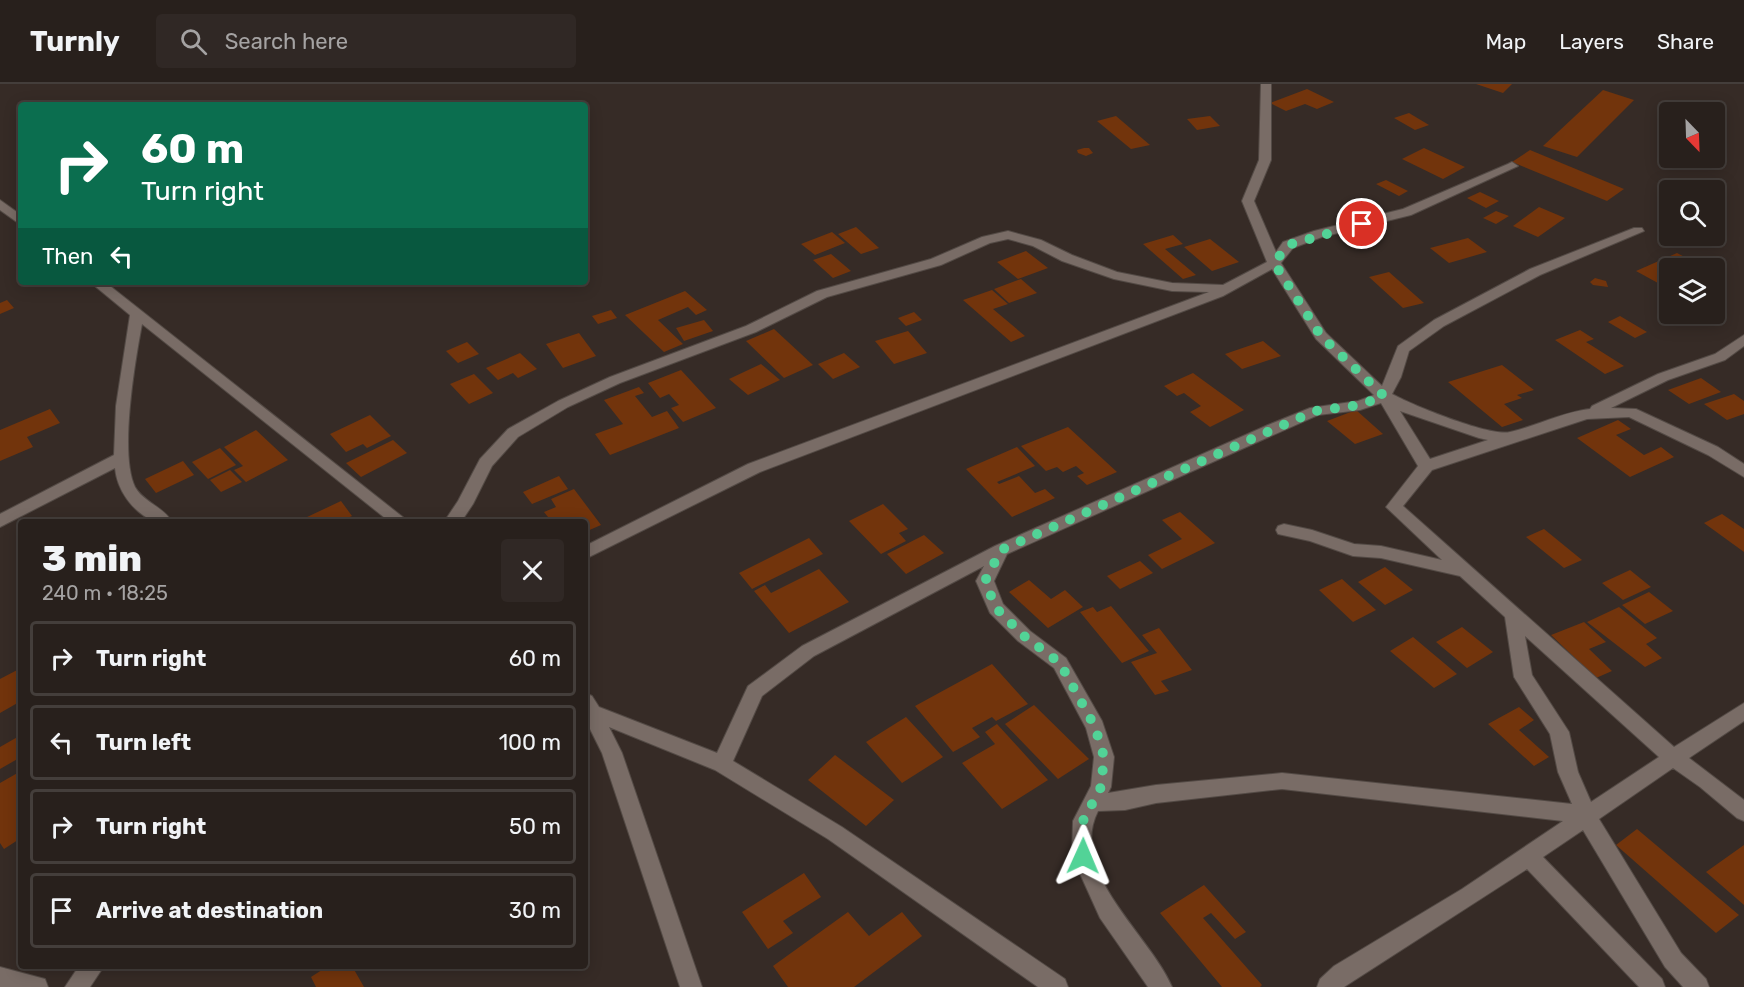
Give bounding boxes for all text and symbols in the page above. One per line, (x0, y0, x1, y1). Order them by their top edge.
search box (156, 14, 576, 68)
text: Turnly (30, 25, 120, 58)
icon: search (177, 25, 210, 58)
text: Search here (225, 28, 348, 55)
text: Map (1485, 29, 1526, 54)
text: Layers (1559, 29, 1624, 54)
text: Share (1657, 29, 1714, 54)
north arrow (1659, 102, 1725, 168)
map controls (1659, 102, 1725, 324)
text: 60 m (141, 124, 244, 174)
icon: right (42, 126, 120, 204)
text: Turn right (141, 175, 264, 207)
button: search (1659, 180, 1725, 246)
pin (1336, 198, 1387, 249)
icon: arrive (1345, 207, 1378, 240)
icon: left (105, 240, 138, 273)
text: Then (42, 243, 93, 270)
button: layers (1659, 258, 1725, 324)
text: 3 min (42, 537, 142, 580)
button: close (501, 539, 564, 602)
text: 240 m · 18:25 (42, 581, 168, 605)
icon: right (45, 642, 78, 675)
text: Turn right (96, 645, 206, 672)
text: 60 m (509, 645, 561, 672)
icon: left (45, 726, 78, 759)
text: Turn left (96, 729, 191, 756)
text: 100 m (499, 729, 561, 756)
icon: right (45, 810, 78, 843)
text: Turn right (96, 813, 206, 840)
text: 50 m (509, 813, 561, 840)
position arrow (1051, 824, 1115, 888)
icon: arrive (45, 894, 78, 927)
text: Arrive at destination (96, 897, 323, 924)
text: 30 m (509, 897, 561, 924)

